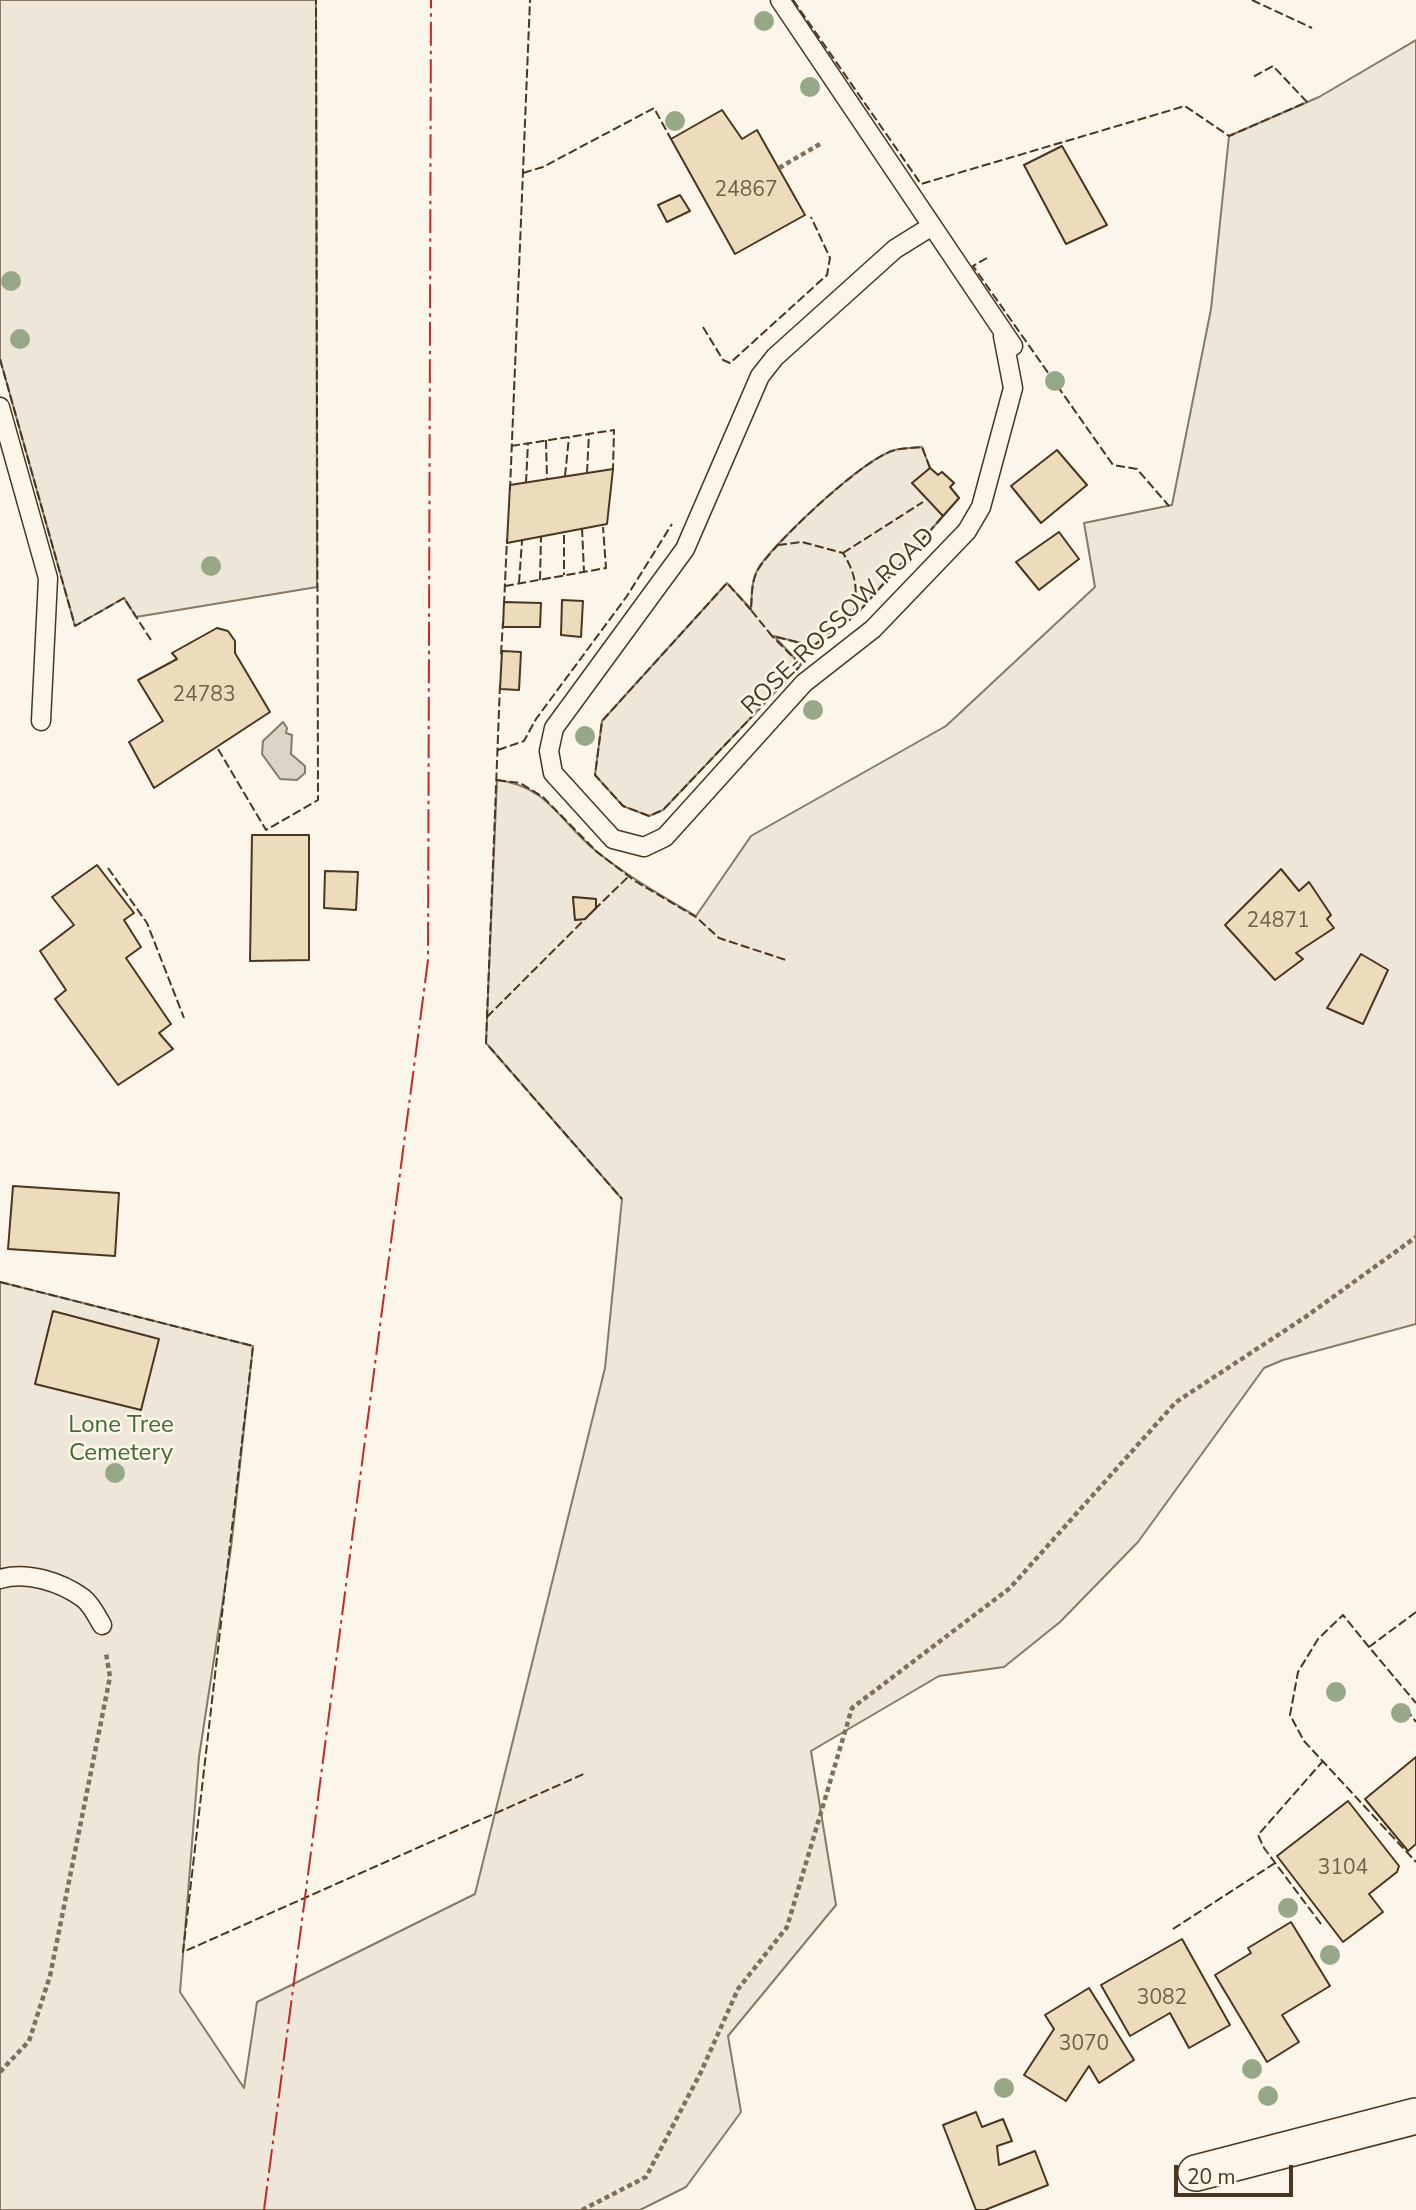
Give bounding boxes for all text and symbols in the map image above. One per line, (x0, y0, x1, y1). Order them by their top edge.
house number: 24867 (715, 178, 777, 204)
street label: ROSE-ROSSOW ROAD (737, 522, 941, 722)
house number: 24783 (173, 683, 235, 709)
house number: 24871 (1247, 909, 1309, 935)
park label: Lone Tree Cemetery (68, 1412, 174, 1468)
house number: 3104 (1318, 1856, 1368, 1882)
house number: 3082 (1137, 1986, 1187, 2012)
house number: 3070 (1059, 2032, 1109, 2058)
scale bar (1178, 2150, 1297, 2194)
text: 20 m (1187, 2163, 1236, 2191)

